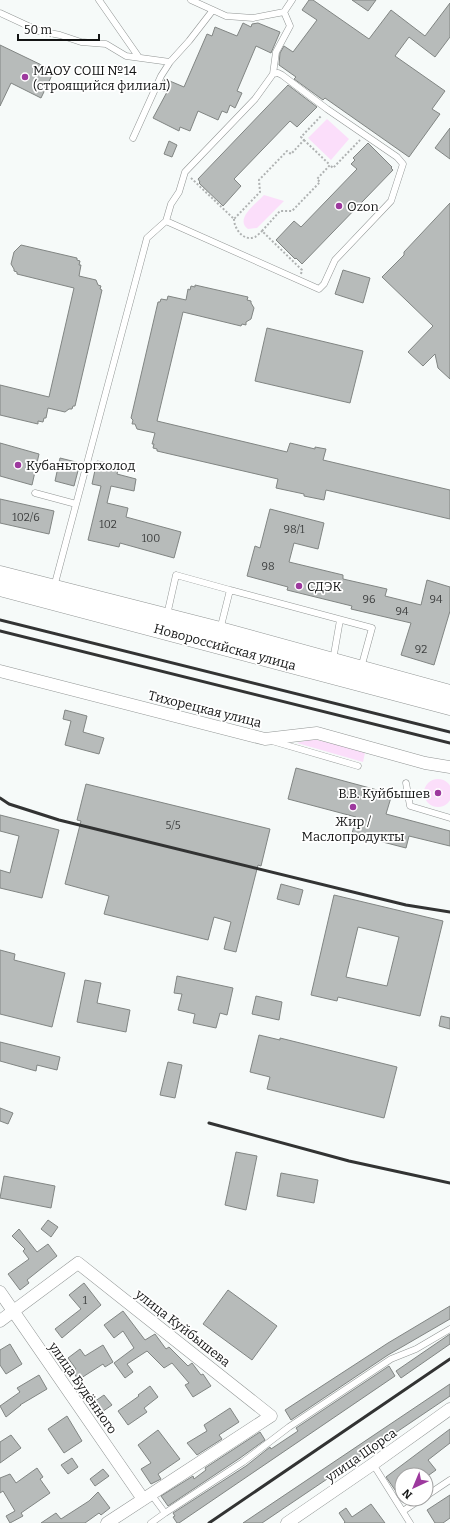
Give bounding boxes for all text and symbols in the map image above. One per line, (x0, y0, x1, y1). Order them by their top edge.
scale bar (18, 16, 99, 42)
text: 50 m (24, 23, 53, 37)
place label: МАОУ СОШ №14 (строящийся филиал) (33, 63, 170, 93)
marker: МАОУ СОШ №14 (строящийся филиал) (20, 72, 30, 82)
place label: Ozon (347, 199, 379, 214)
marker: Ozon (334, 201, 344, 211)
place label: Кубаньторгхолод (26, 458, 135, 473)
marker: Кубаньторгхолод (13, 460, 23, 470)
house number: 102/6 (12, 511, 40, 524)
house number: 102 (99, 518, 117, 531)
house number: 98/1 (284, 523, 305, 536)
house number: 100 (142, 532, 160, 545)
house number: 98 (261, 560, 275, 573)
place label: СДЭК (307, 579, 342, 594)
marker: СДЭК (294, 581, 304, 591)
house number: 96 (363, 593, 375, 606)
house number: 94 (430, 593, 443, 606)
house number: 94 (396, 605, 409, 618)
street label: Новороссийская улица (152, 621, 298, 673)
house number: 92 (415, 643, 427, 656)
street label: Тихорецкая улица (147, 688, 263, 730)
place label: В.В. Куйбышев (338, 786, 430, 801)
marker: В.В. Куйбышев (433, 788, 443, 798)
marker: Жир / Маслопродукты (348, 802, 358, 812)
place label: Жир / Маслопродукты (302, 814, 404, 844)
house number: 5/5 (165, 819, 181, 832)
street label: улица Куйбышева (132, 1286, 233, 1370)
house number: 1 (83, 1294, 88, 1307)
street label: улица Будённого (45, 1338, 120, 1437)
street label: улица Щорса (322, 1425, 399, 1486)
north arrow (394, 1467, 434, 1507)
text: N (399, 1486, 415, 1501)

